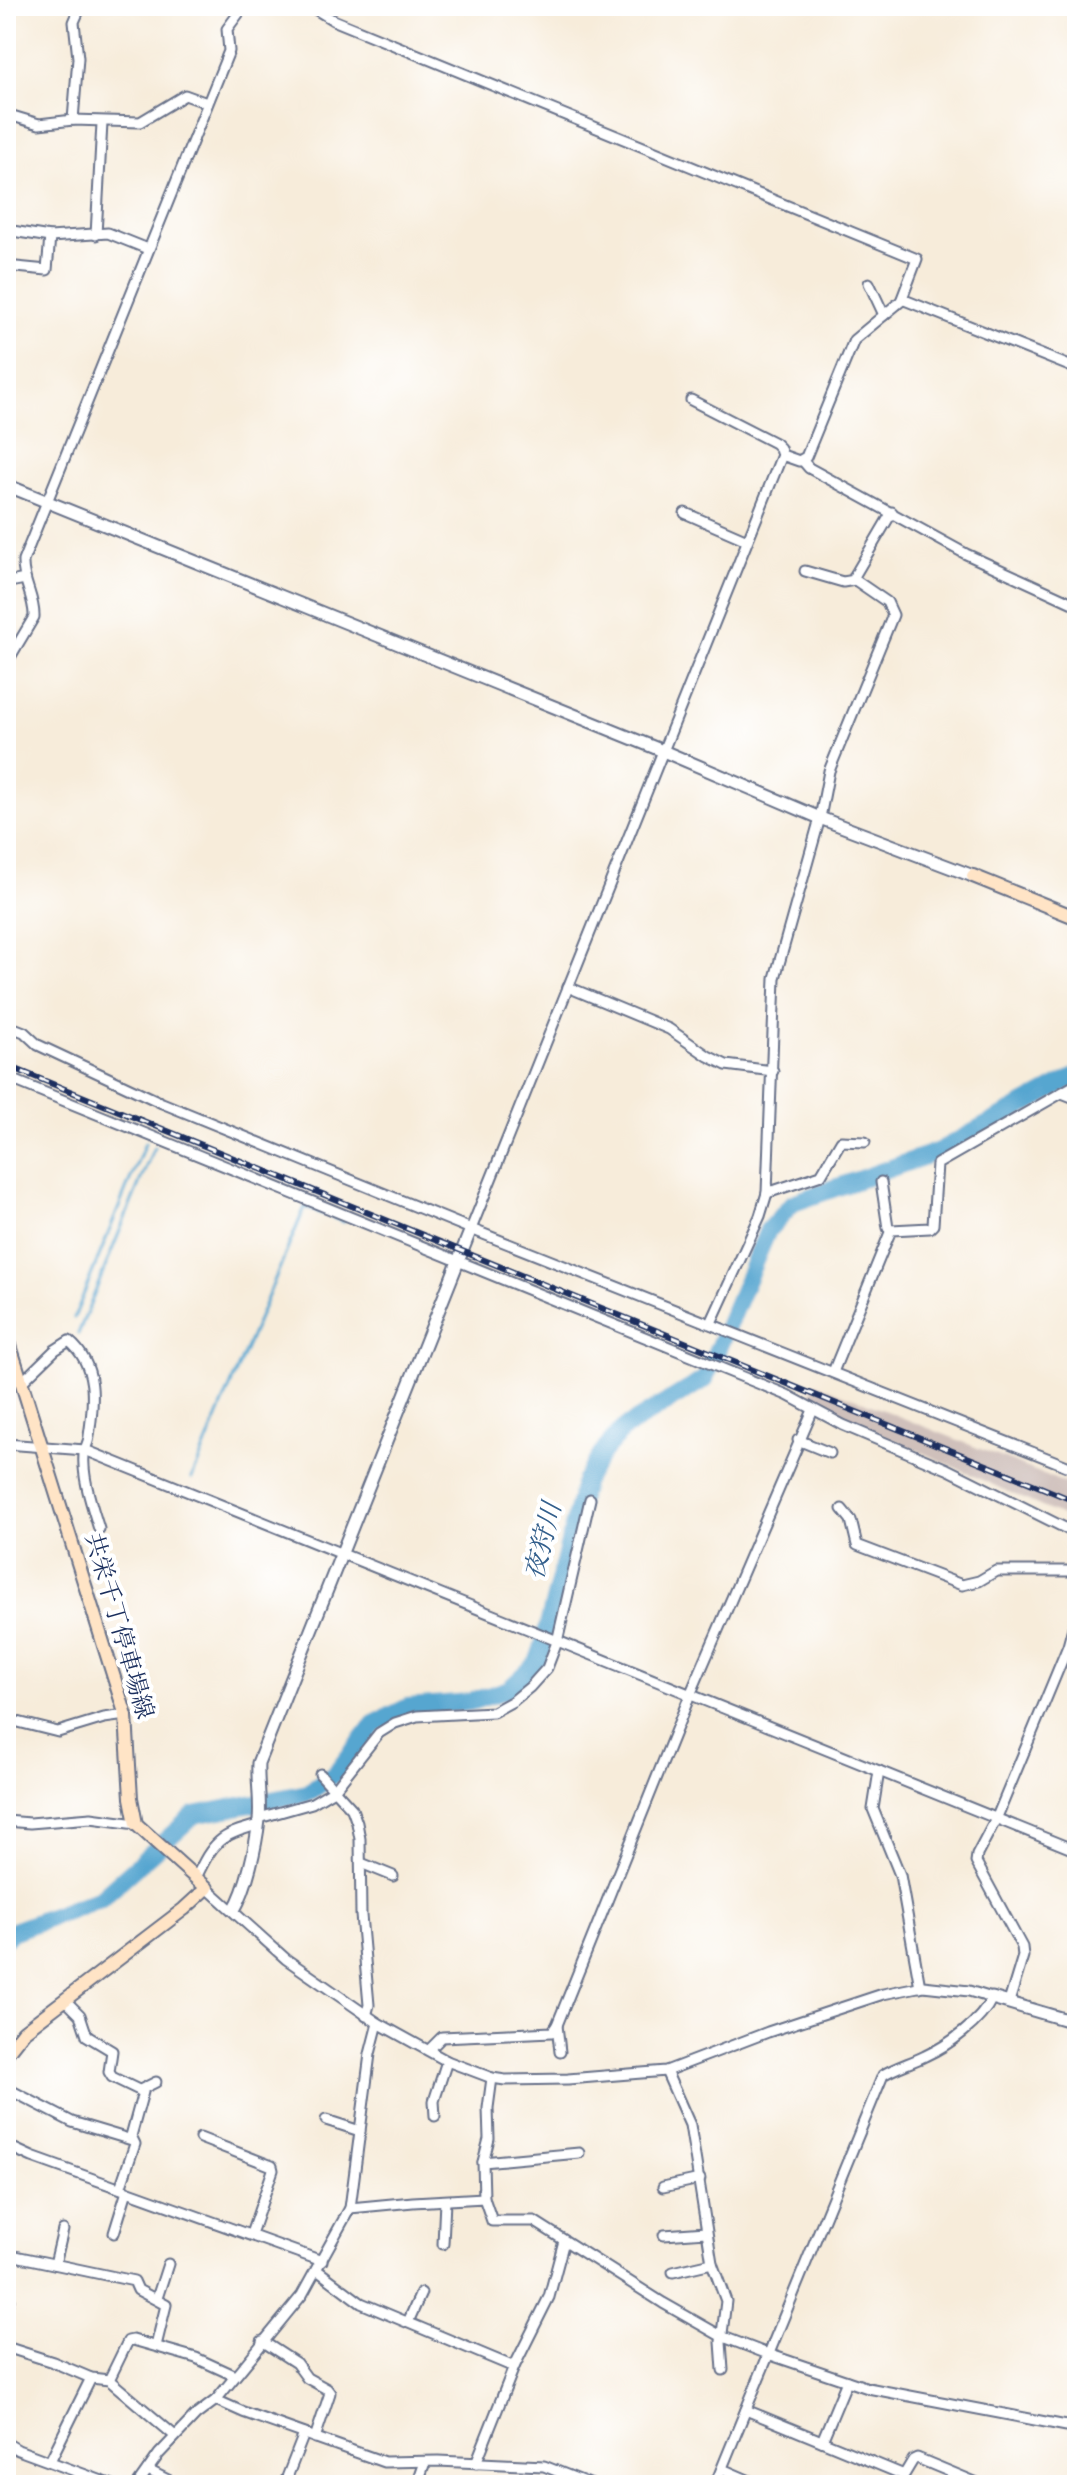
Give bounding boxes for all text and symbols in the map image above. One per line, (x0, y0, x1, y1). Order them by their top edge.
water label: 夜狩川 (517, 1496, 570, 1583)
street label: 共栄千丁停車場線 (77, 1529, 161, 1723)

